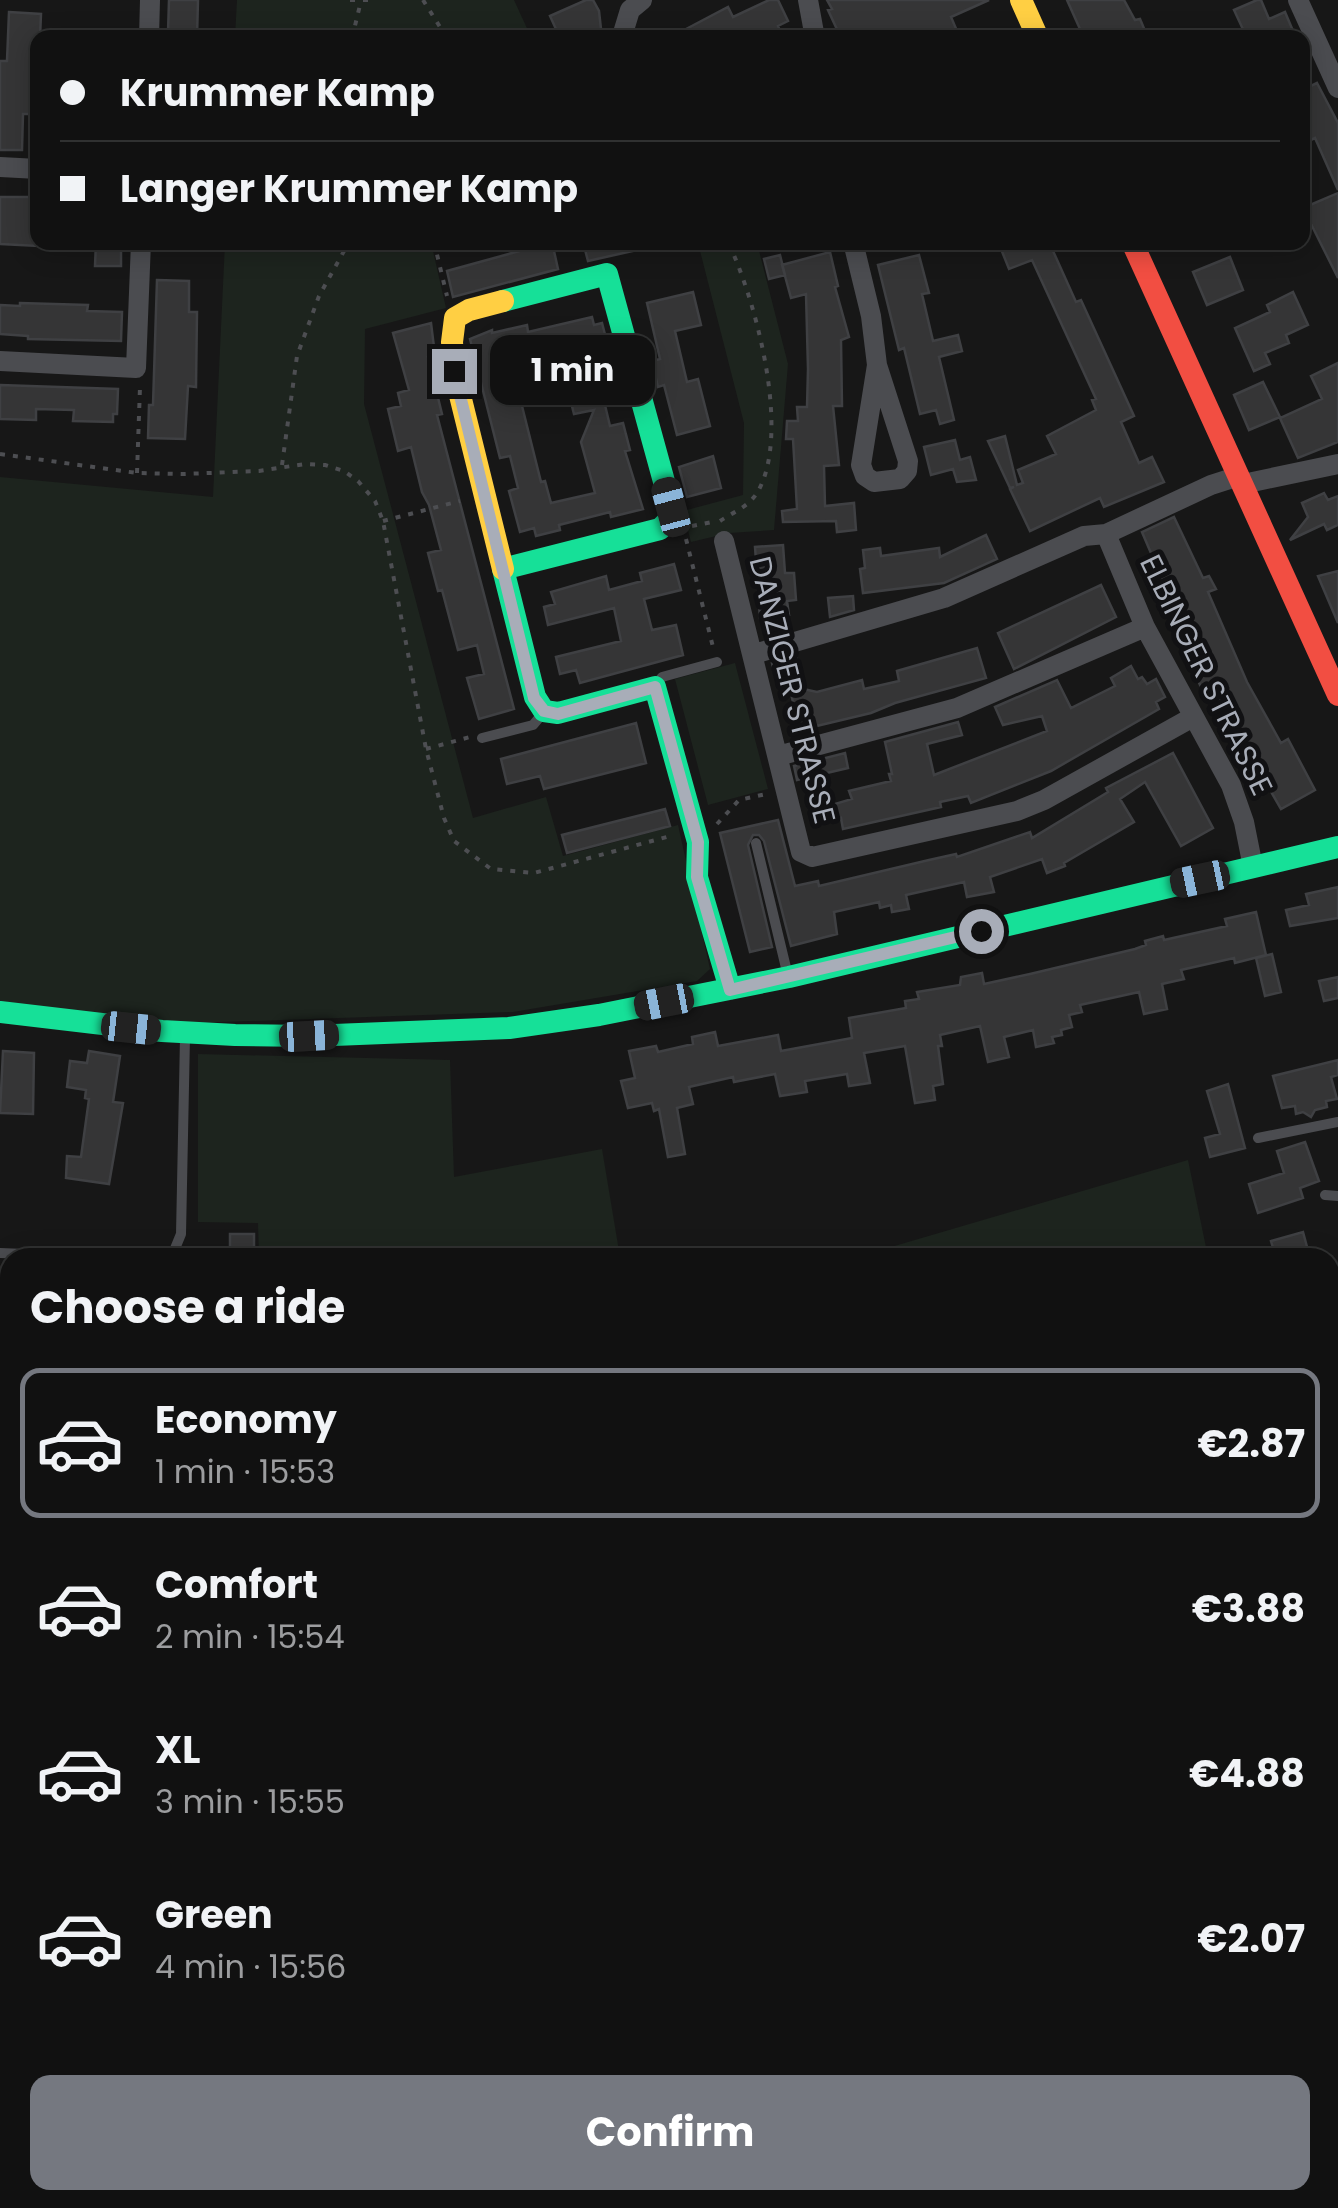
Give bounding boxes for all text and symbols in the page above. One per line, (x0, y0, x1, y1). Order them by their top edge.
text: Krummer Kamp (120, 66, 435, 119)
text: Langer Krummer Kamp (120, 162, 578, 215)
callout: 1 min (489, 336, 654, 406)
text: 1 min (531, 347, 614, 392)
route end (432, 349, 477, 394)
car (649, 474, 693, 540)
street label: ELBINGER STRASSE (1129, 547, 1283, 802)
street label: DANZIGER STRASSE (738, 552, 846, 828)
car (1168, 858, 1232, 900)
route start (959, 909, 1004, 954)
car (632, 982, 696, 1022)
car (100, 1010, 162, 1046)
car (278, 1019, 340, 1053)
text: Choose a ride (30, 1276, 345, 1339)
text: Economy (155, 1393, 337, 1446)
icon: car (35, 1398, 125, 1488)
text: €2.87 (1197, 1417, 1305, 1470)
text: 1 min · 15:53 (155, 1449, 335, 1494)
text: Comfort (155, 1558, 318, 1611)
icon: car (35, 1563, 125, 1653)
text: €3.88 (1192, 1582, 1305, 1635)
text: 2 min · 15:54 (155, 1614, 345, 1659)
text: XL (155, 1723, 200, 1776)
icon: car (35, 1728, 125, 1818)
text: €4.88 (1189, 1747, 1305, 1800)
text: 3 min · 15:55 (155, 1779, 345, 1824)
text: Green (155, 1888, 273, 1941)
icon: car (35, 1893, 125, 1983)
text: €2.07 (1197, 1912, 1305, 1965)
text: 4 min · 15:56 (155, 1944, 346, 1989)
button: Confirm (30, 2075, 1310, 2190)

